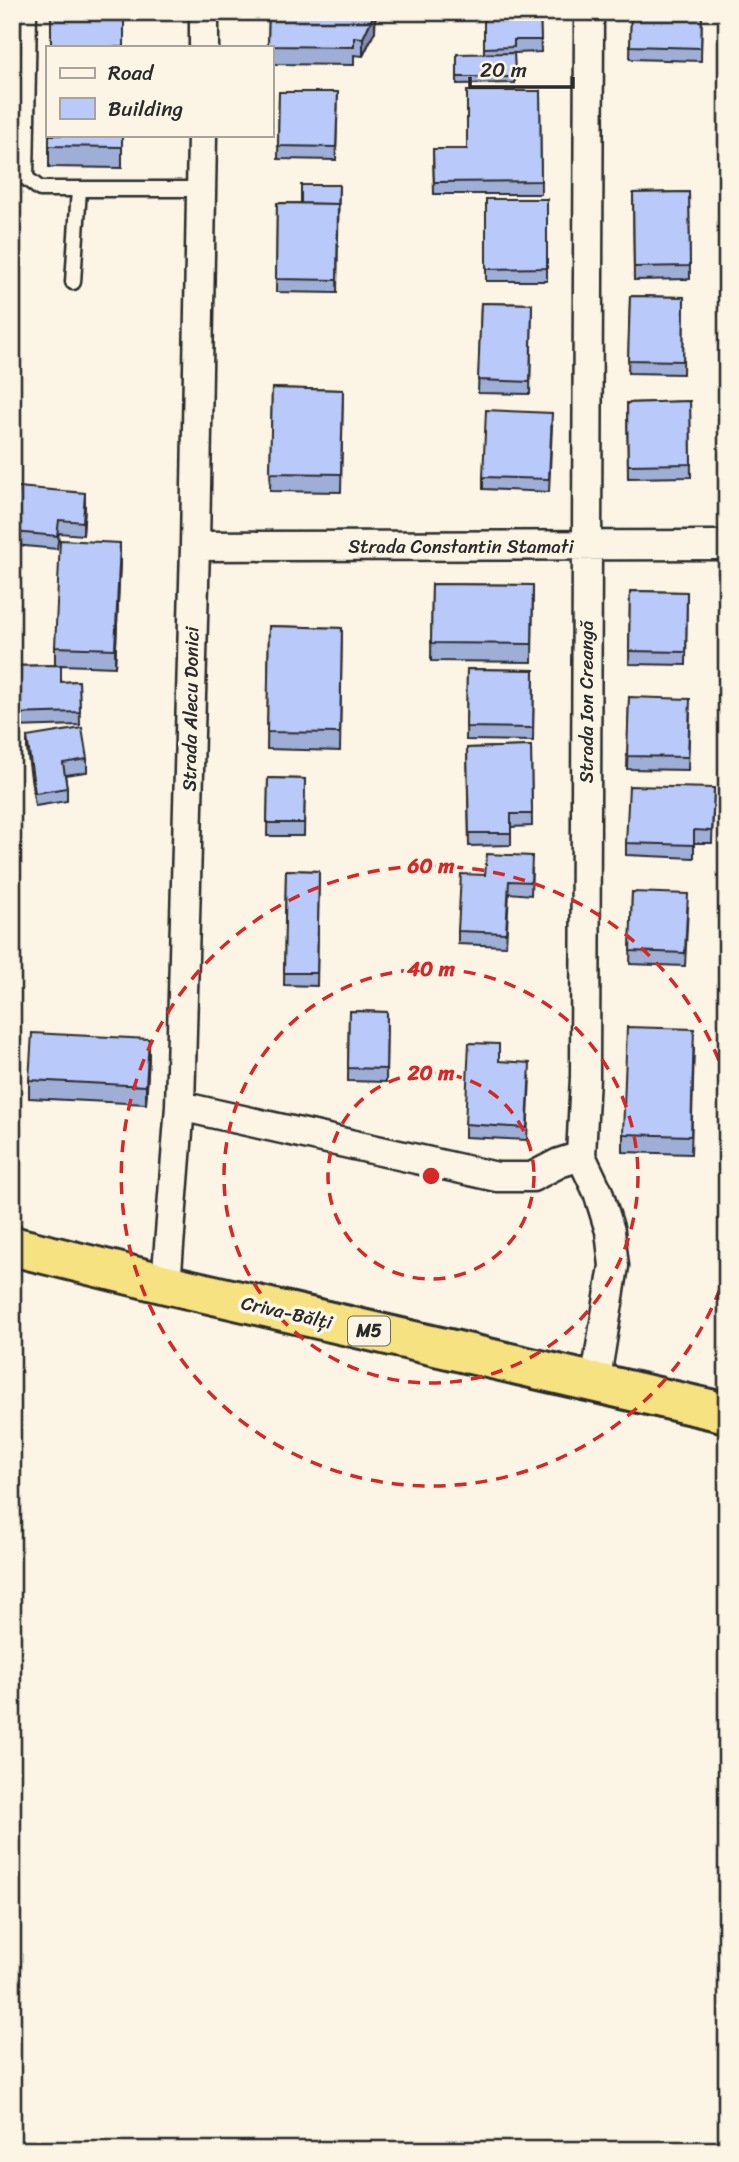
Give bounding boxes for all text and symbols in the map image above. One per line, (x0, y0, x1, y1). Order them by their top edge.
legend (46, 46, 273, 136)
scale bar (470, 46, 573, 90)
text: 20 m (480, 51, 527, 89)
text: Road (108, 54, 155, 92)
text: Building (108, 90, 184, 128)
street label: Strada Constantin Stamati (348, 530, 574, 563)
street label: Strada Ion Creangă (570, 619, 603, 783)
street label: Strada Alecu Donici (173, 625, 208, 792)
text: 60 m (407, 847, 455, 885)
text: 40 m (406, 950, 456, 988)
text: 20 m (407, 1054, 455, 1092)
centre of rings (419, 1164, 443, 1188)
street label: Criva-Bălți (238, 1286, 337, 1339)
road number: M5 (348, 1316, 390, 1346)

